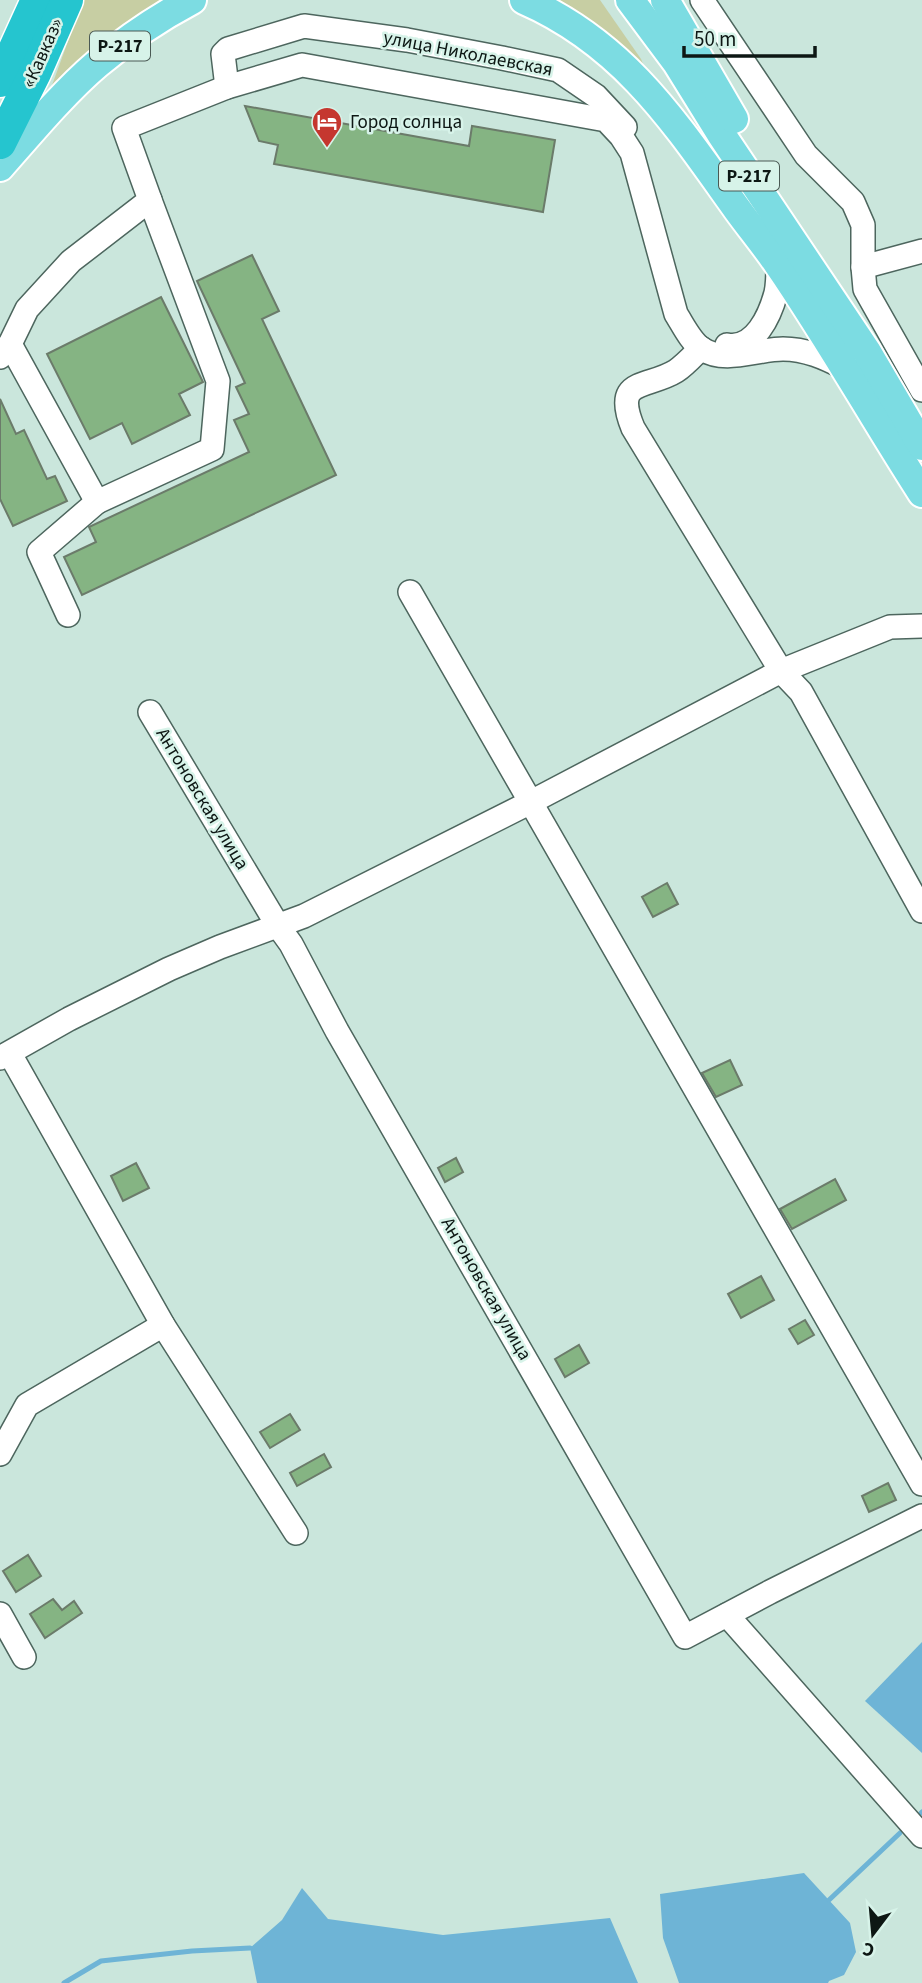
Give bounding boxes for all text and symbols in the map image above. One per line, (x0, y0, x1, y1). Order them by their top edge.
street label: «Кавказ» (16, 14, 70, 92)
scale bar (684, 14, 815, 58)
street label: улица Николаевская (381, 24, 555, 84)
text: 50 m (694, 24, 736, 54)
road number: Р-217 (90, 32, 150, 60)
hotel icon: Город солнца (310, 105, 344, 149)
place label: Город солнца (350, 109, 462, 136)
road number: Р-217 (719, 162, 779, 190)
street label: Антоновская улица (149, 723, 255, 875)
street label: Антоновская улица (434, 1212, 538, 1366)
north arrow (838, 1899, 908, 1969)
text: С (860, 1934, 878, 1963)

